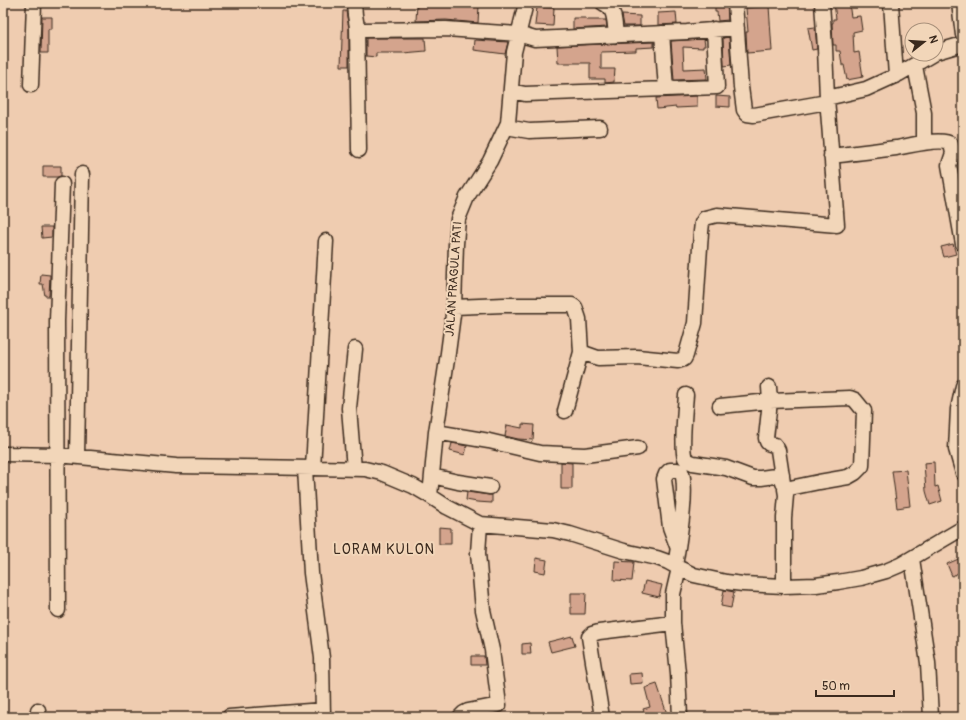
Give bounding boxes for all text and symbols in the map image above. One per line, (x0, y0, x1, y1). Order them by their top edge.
north arrow (904, 22, 944, 62)
text: N (926, 34, 941, 45)
street label: JALAN PRAGULA PATI (442, 221, 466, 337)
district label: LORAM KULON (333, 541, 435, 558)
scale bar (816, 672, 894, 698)
text: 50 m (822, 679, 850, 694)

